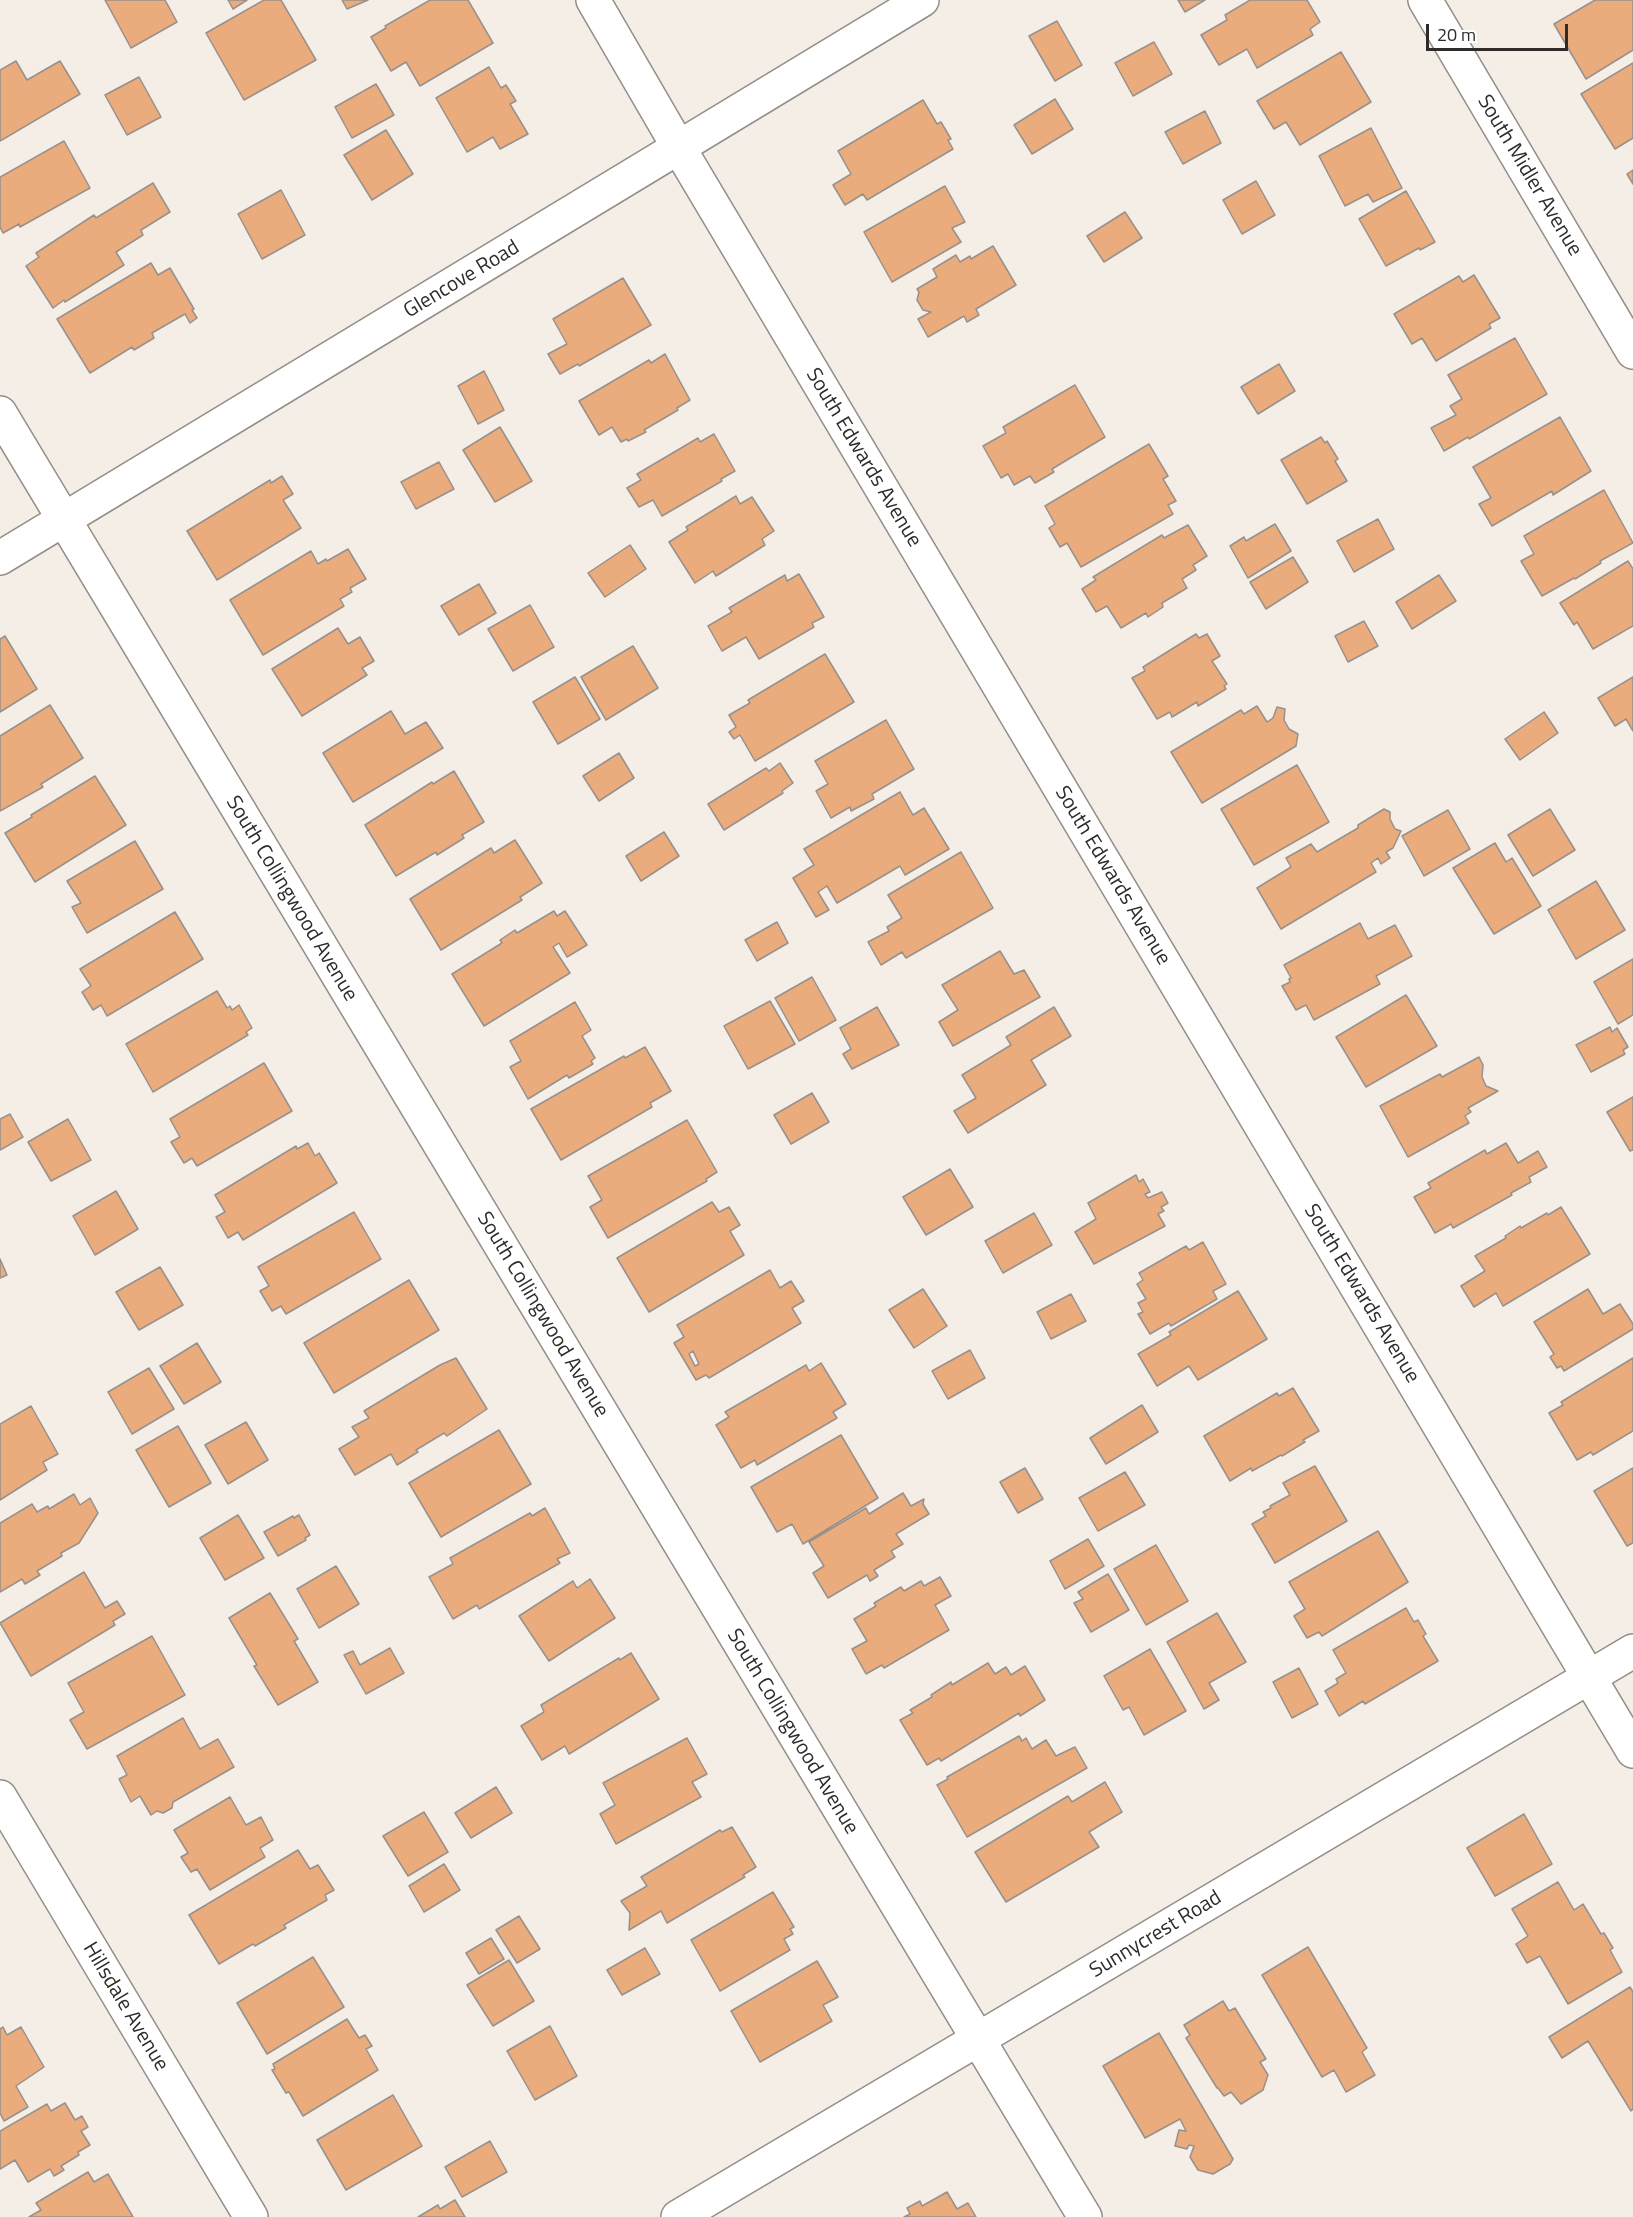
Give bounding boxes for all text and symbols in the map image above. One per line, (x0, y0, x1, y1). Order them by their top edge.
scale bar (1429, 12, 1572, 50)
text: 20 m (1437, 21, 1476, 48)
street label: South Midler Avenue (1471, 91, 1587, 261)
street label: Glencove Road (400, 236, 524, 324)
street label: South Edwards Avenue (800, 364, 926, 552)
street label: South Edwards Avenue (1049, 782, 1175, 970)
street label: South Collingwood Avenue (220, 792, 362, 1006)
street label: South Edwards Avenue (1298, 1200, 1424, 1388)
street label: South Collingwood Avenue (471, 1208, 613, 1422)
street label: South Collingwood Avenue (721, 1625, 863, 1839)
street label: Sunnycrest Road (1086, 1886, 1226, 1984)
street label: Hillsdale Avenue (77, 1938, 173, 2076)

